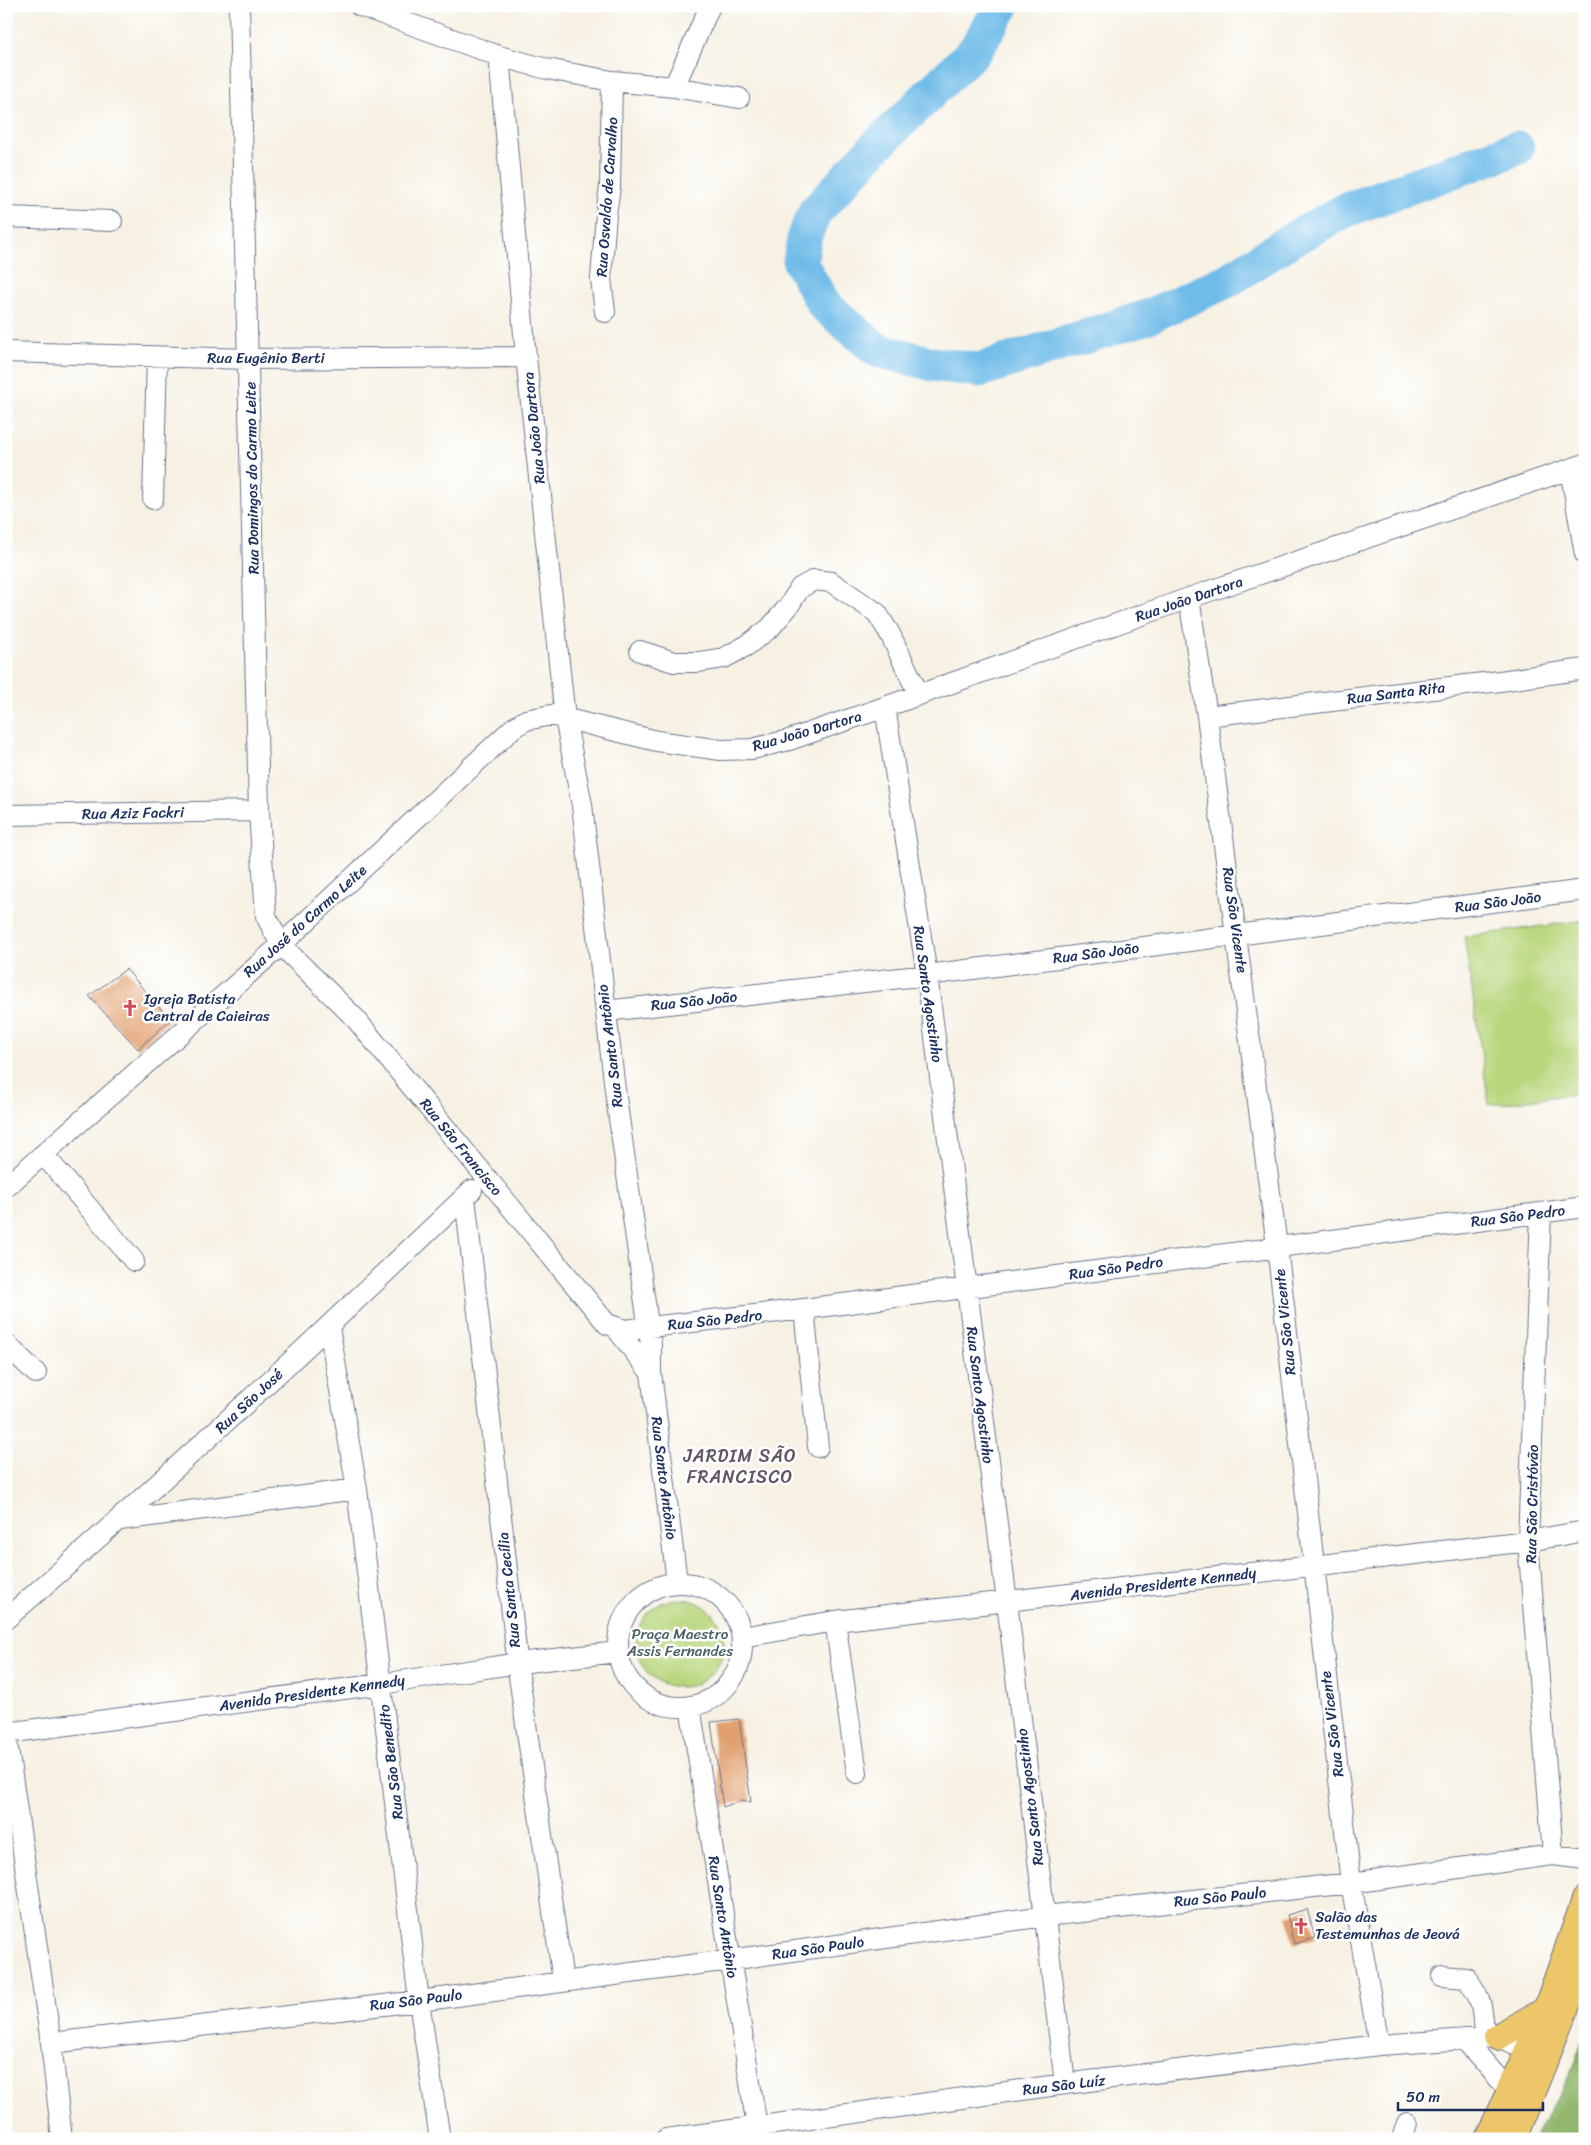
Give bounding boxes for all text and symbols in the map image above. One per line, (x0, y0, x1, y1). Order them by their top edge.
street label: Rua Osvaldo de Carvalho (588, 116, 626, 278)
street label: Rua Eugênio Berti (207, 345, 326, 371)
street label: Rua João Dartora (515, 370, 553, 485)
street label: Rua Domingos do Carmo Leite (237, 381, 267, 575)
street label: Rua João Dartora (1132, 568, 1247, 630)
street label: Rua Santa Rita (1346, 674, 1447, 712)
street label: Rua João Dartora (749, 703, 865, 759)
street label: Rua Aziz Fackri (82, 799, 185, 827)
street label: Rua José do Carmo Leite (237, 858, 373, 984)
street label: Rua São Vicente (1215, 865, 1255, 975)
street label: Rua São João (1453, 884, 1543, 920)
street label: Rua Santo Agostinho (906, 924, 951, 1064)
street label: Rua São João (1051, 935, 1141, 971)
street label: Rua Santo Antônio (590, 983, 630, 1109)
street label: Rua São João (650, 984, 739, 1018)
place label: Igreja Batista Central de Caieiras (143, 986, 270, 1029)
church icon: Igreja Batista Central de Caieiras (120, 998, 140, 1018)
street label: Rua São Francisco (413, 1092, 509, 1202)
street label: Rua São Pedro (1469, 1197, 1567, 1235)
street label: Rua São Pedro (1067, 1248, 1165, 1287)
street label: Rua São Vicente (1267, 1268, 1303, 1376)
street label: Rua São Pedro (666, 1302, 764, 1338)
street label: Rua Santo Agostinho (959, 1325, 1001, 1465)
street label: Rua São José (209, 1362, 290, 1440)
street label: Rua Santo Antônio (644, 1415, 684, 1541)
district label: JARDIM SÃO FRANCISCO (682, 1440, 797, 1493)
street label: Rua São Cristóvão (1518, 1444, 1546, 1564)
street label: Rua Santa Cecília (490, 1531, 528, 1649)
street label: Avenida Presidente Kennedy (1067, 1560, 1258, 1608)
park label: Praça Maestro Assis Fernandes (626, 1621, 733, 1664)
street label: Avenida Presidente Kennedy (216, 1667, 407, 1719)
street label: Rua São Vicente (1313, 1670, 1351, 1778)
street label: Rua São Benedito (371, 1703, 411, 1821)
street label: Rua Santo Agostinho (1009, 1727, 1051, 1867)
street label: Rua Santo Antônio (700, 1854, 746, 1980)
street label: Rua São Paulo (1173, 1879, 1268, 1915)
place label: Salão das Testemunhas de Jeová (1315, 1904, 1460, 1947)
church icon: Salão das Testemunhas de Jeová (1291, 1916, 1311, 1936)
street label: Rua São Paulo (770, 1929, 866, 1967)
street label: Rua São Paulo (368, 1981, 464, 2019)
street label: Rua São Luíz (1021, 2067, 1108, 2103)
scale bar (1398, 2080, 1544, 2112)
text: 50 m (1406, 2084, 1441, 2110)

